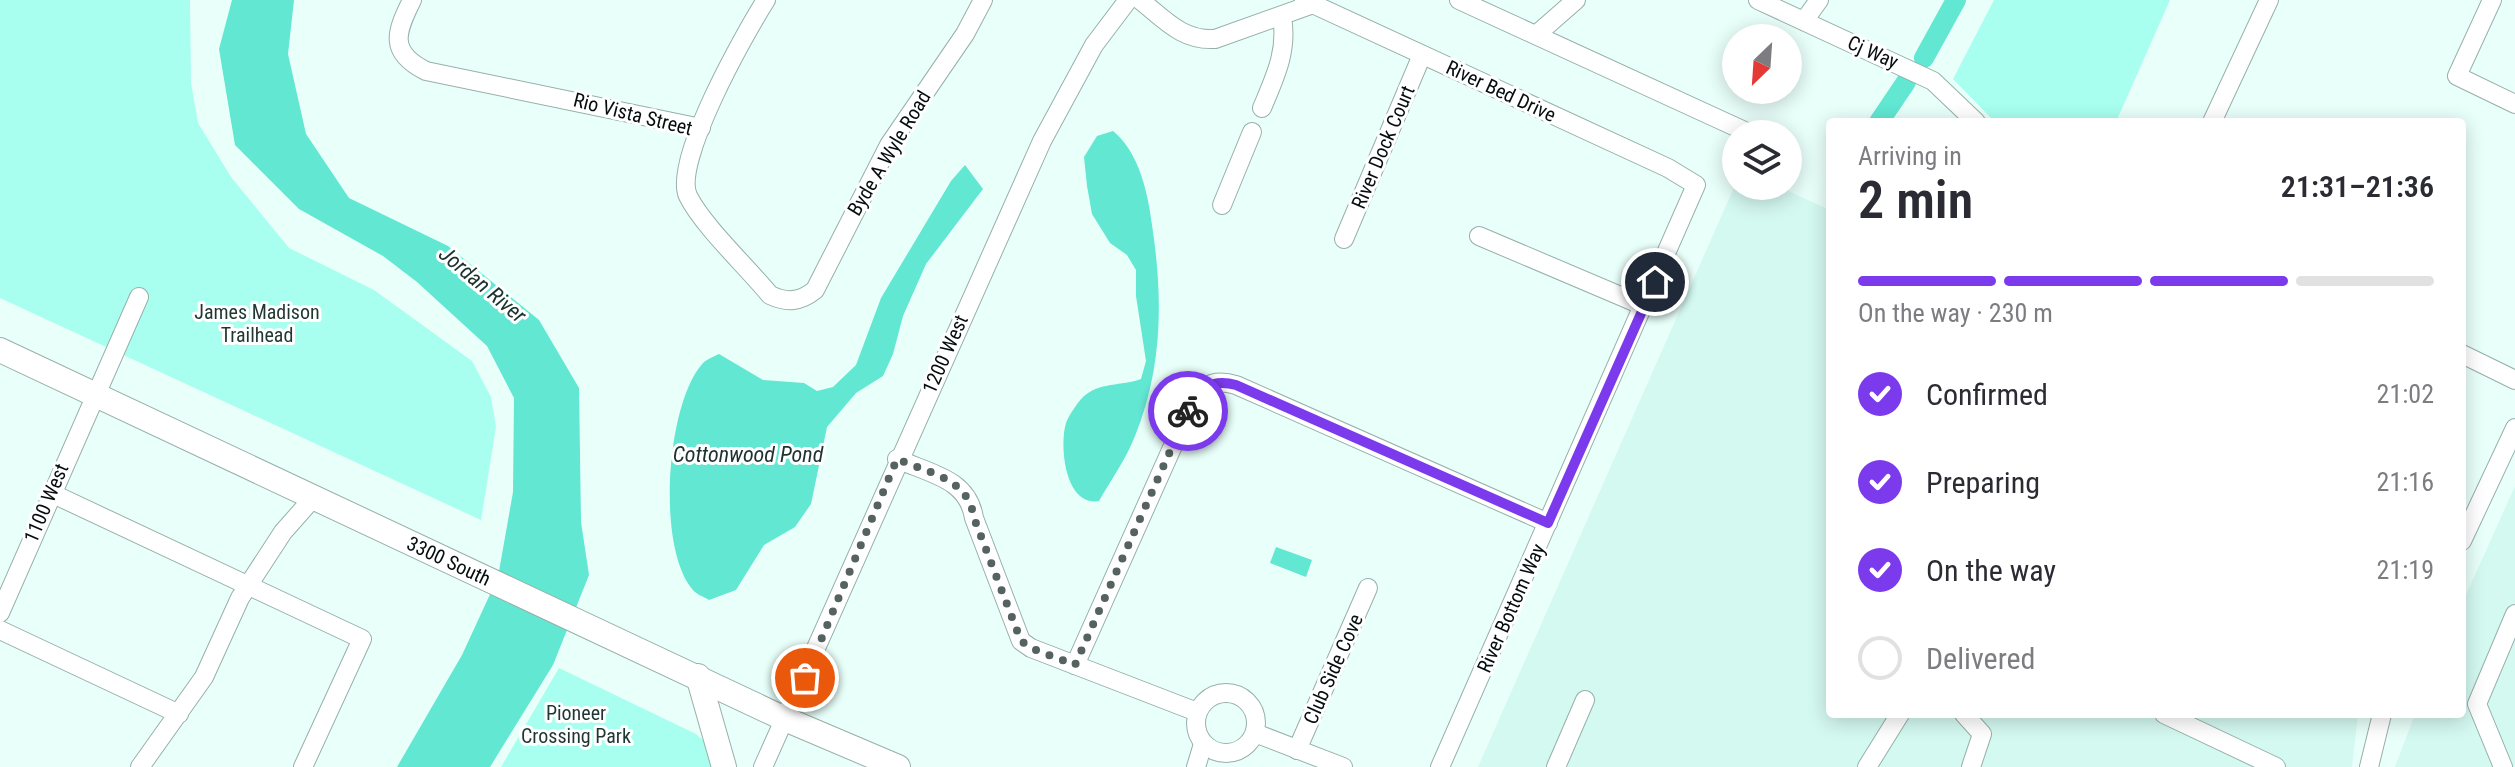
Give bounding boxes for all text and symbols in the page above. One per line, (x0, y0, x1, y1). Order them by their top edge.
north arrow (1722, 24, 1802, 104)
map controls (1722, 24, 1802, 200)
street label: Cj Way (1844, 30, 1902, 74)
street label: River Bed Drive (1442, 55, 1560, 127)
street label: River Dock Court (1346, 82, 1420, 212)
street label: Byde A Wyle Road (842, 86, 936, 220)
street label: Rio Vista Street (571, 88, 695, 140)
button: layers (1722, 120, 1802, 200)
text: Arriving in (1858, 141, 1962, 171)
text: 21:31–21:36 (2281, 169, 2434, 204)
text: 2 min (1858, 170, 1973, 231)
water label: Jordan River (434, 241, 531, 328)
pin (1621, 248, 1689, 316)
icon: home (1633, 260, 1677, 304)
text: On the way · 230 m (1858, 298, 2053, 328)
park label: James Madison Trailhead (194, 300, 320, 347)
street label: 1200 West (917, 311, 973, 397)
courier (1148, 371, 1228, 451)
icon: check (1858, 372, 1902, 416)
text: Confirmed (1926, 377, 2048, 412)
text: 21:02 (2377, 379, 2434, 409)
icon: bike (1166, 389, 1210, 433)
water label: Cottonwood Pond (673, 442, 824, 467)
street label: 1100 West (19, 460, 73, 546)
icon: check (1858, 460, 1902, 504)
text: Preparing (1926, 465, 2040, 500)
text: 21:16 (2377, 467, 2434, 497)
street label: 3300 South (403, 531, 495, 591)
street label: River Bottom Way (1472, 540, 1550, 676)
icon: check (1858, 548, 1902, 592)
text: On the way (1926, 553, 2056, 588)
text: 21:19 (2377, 555, 2434, 585)
street label: Club Side Cove (1298, 610, 1368, 728)
text: Delivered (1926, 641, 2035, 676)
pin (771, 644, 839, 712)
icon: bag (783, 656, 827, 700)
park label: Pioneer Crossing Park (521, 701, 631, 748)

